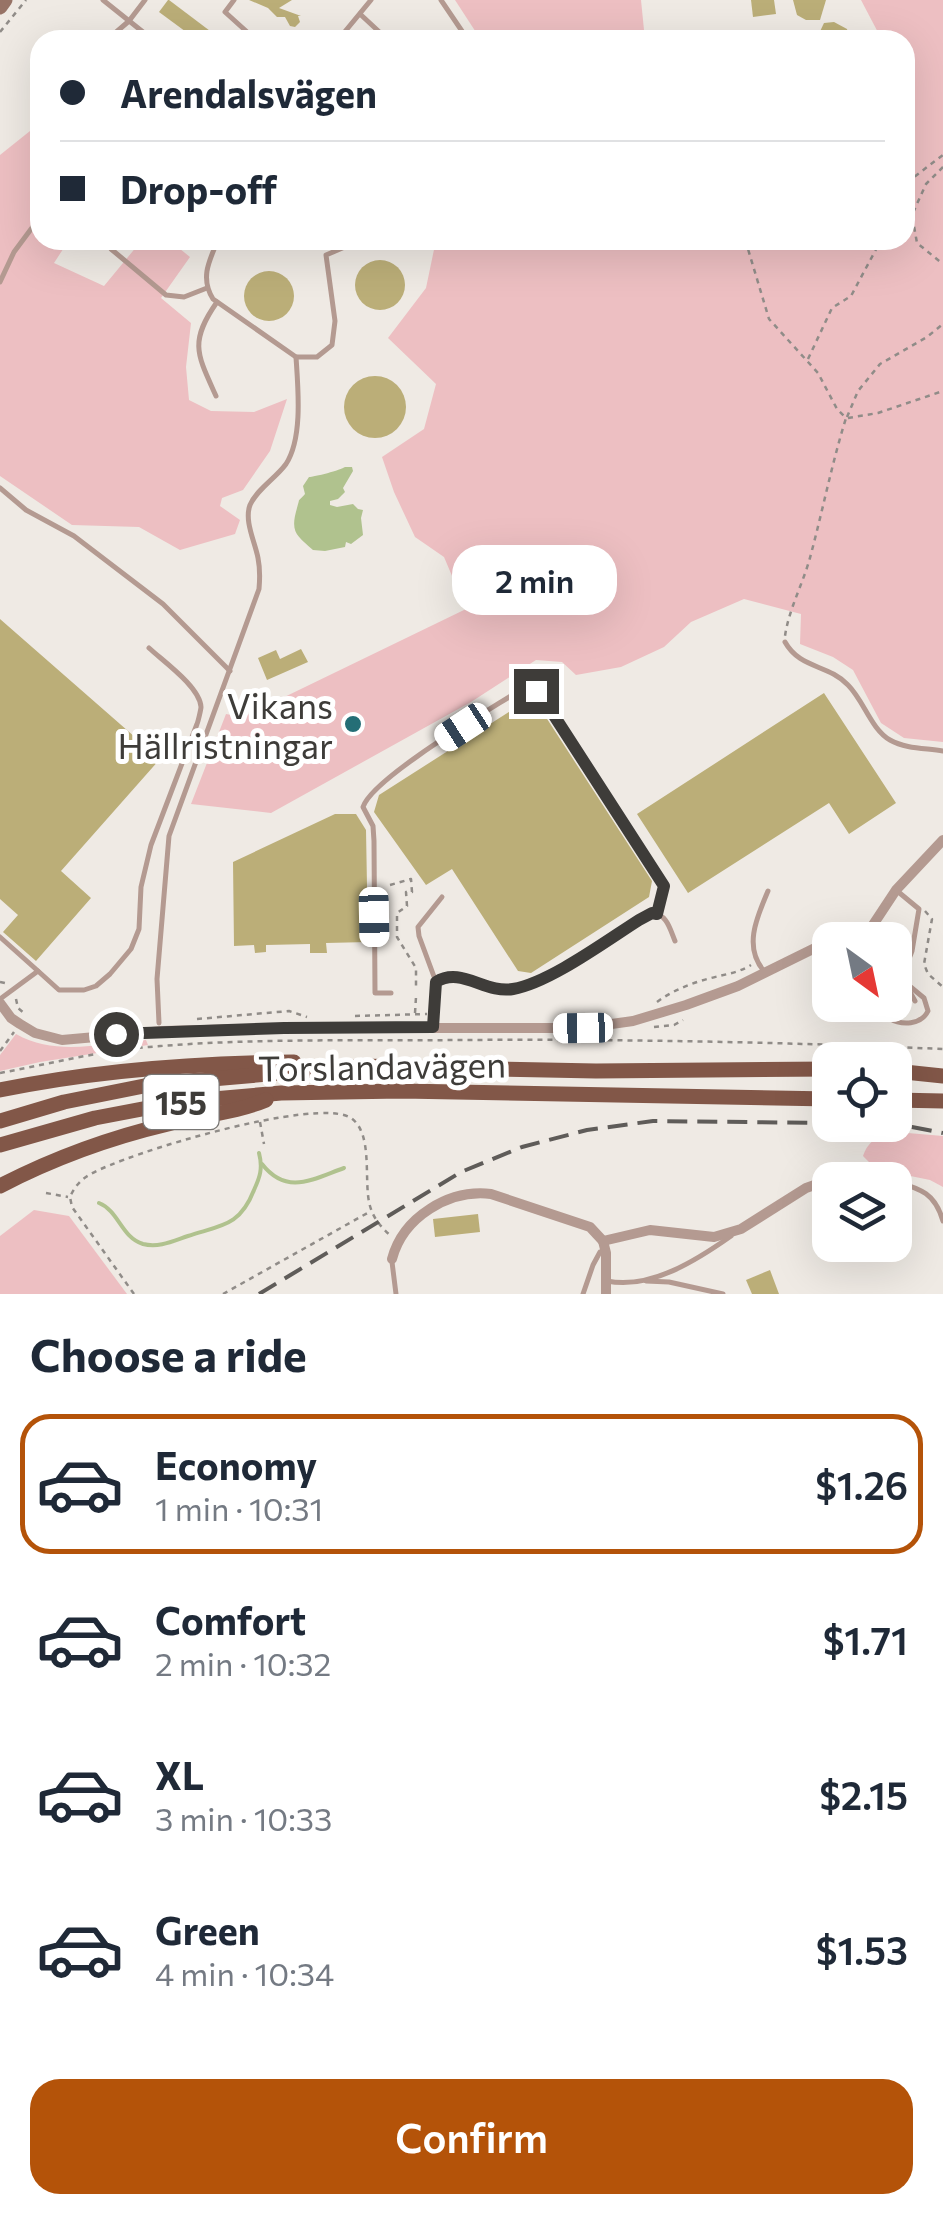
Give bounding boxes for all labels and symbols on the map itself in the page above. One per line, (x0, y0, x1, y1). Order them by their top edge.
callout: 2 min (454, 546, 618, 616)
route end (514, 669, 559, 714)
place label: Vikans Hällristningar (118, 683, 333, 766)
car (430, 698, 496, 756)
marker: Vikans Hällristningar (342, 713, 364, 735)
car (358, 887, 390, 947)
north arrow (812, 922, 912, 1022)
route start (94, 1012, 139, 1057)
car (553, 1012, 613, 1044)
street label: Torslandavägen (258, 1041, 506, 1089)
road number: 155 (144, 1075, 218, 1129)

